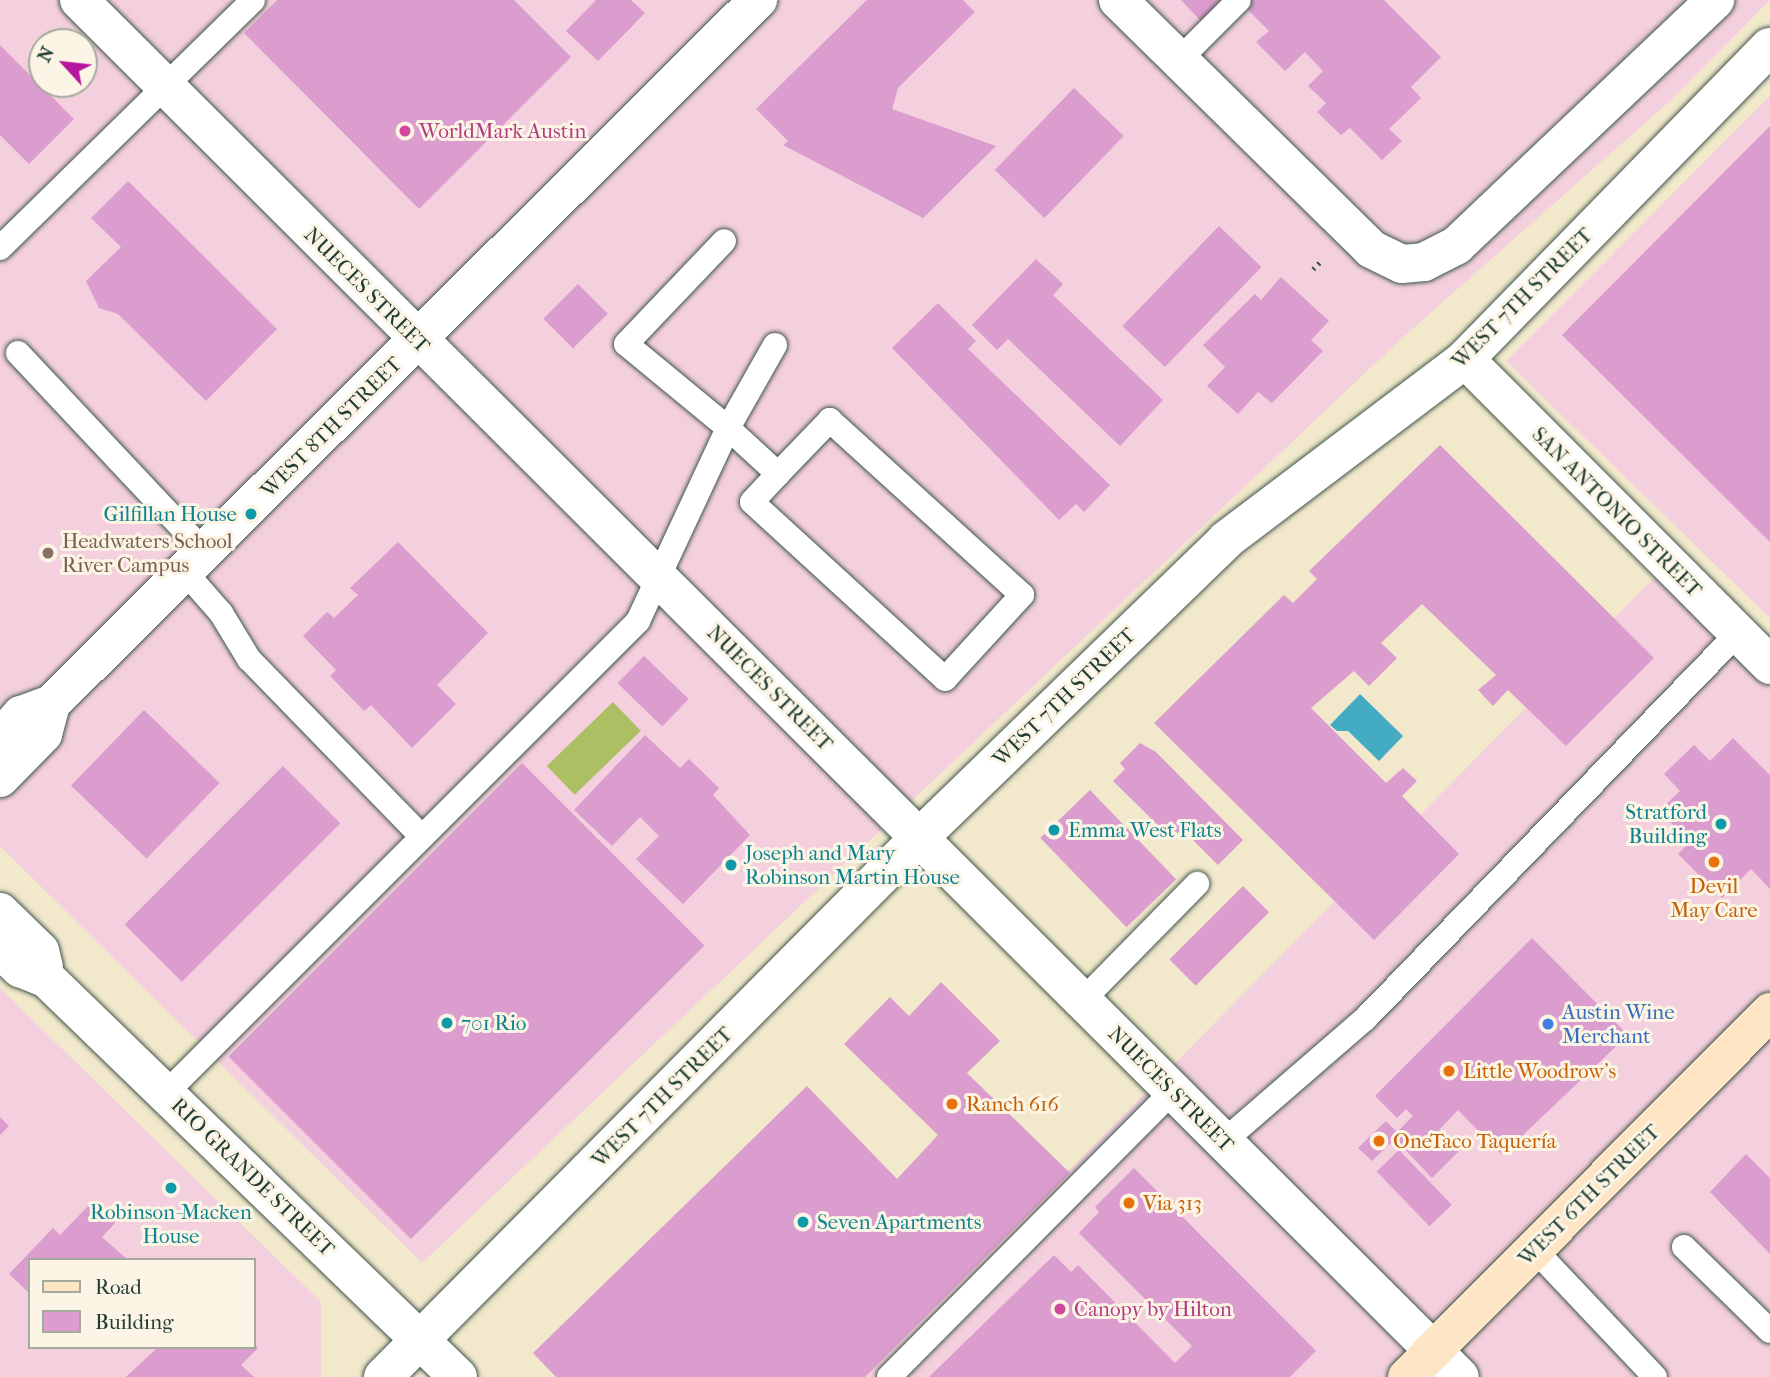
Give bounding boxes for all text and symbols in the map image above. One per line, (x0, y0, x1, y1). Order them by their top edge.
north arrow (28, 28, 98, 98)
text: N (33, 43, 59, 66)
place label: WorldMark Austin (419, 118, 587, 144)
marker: WorldMark Austin (397, 123, 413, 139)
street label: NUECES STREET (299, 222, 435, 358)
street label: WEST 7TH STREET (1446, 222, 1598, 374)
street label: WEST 8TH STREET (255, 351, 407, 503)
street label: SAN ANTONIO STREET (1527, 422, 1707, 602)
place label: Gilfillan House (104, 501, 237, 527)
marker: Gilfillan House (243, 506, 259, 522)
place label: Headwaters School River Campus (62, 528, 233, 578)
marker: Headwaters School River Campus (40, 545, 56, 561)
street label: NUECES STREET (702, 620, 838, 756)
street label: WEST 7TH STREET (988, 623, 1140, 771)
place label: Stratford Building (1625, 799, 1707, 849)
marker: Stratford Building (1713, 816, 1729, 832)
place label: Emma West Flats (1068, 817, 1222, 843)
marker: Emma West Flats (1046, 822, 1062, 838)
place label: Joseph and Mary Robinson Martin House (745, 840, 960, 890)
marker: Devil May Care (1706, 854, 1722, 870)
marker: Joseph and Mary Robinson Martin House (723, 857, 739, 873)
place label: Devil May Care (1670, 873, 1758, 923)
place label: Austin Wine Merchant (1562, 999, 1675, 1049)
place label: 701 Rio (461, 1010, 526, 1036)
marker: 701 Rio (439, 1015, 455, 1031)
marker: Austin Wine Merchant (1540, 1016, 1556, 1032)
street label: WEST 7TH STREET (586, 1021, 738, 1173)
street label: NUECES STREET (1103, 1021, 1239, 1157)
place label: Little Woodrow's (1463, 1058, 1616, 1084)
marker: Little Woodrow's (1441, 1063, 1457, 1079)
place label: Ranch 616 (966, 1091, 1059, 1117)
street label: RIO GRANDE STREET (166, 1093, 340, 1261)
marker: Ranch 616 (944, 1096, 960, 1112)
street label: WEST 6TH STREET (1513, 1119, 1665, 1271)
place label: OneTaco Taquería (1393, 1128, 1556, 1154)
marker: OneTaco Taquería (1371, 1133, 1387, 1149)
marker: Robinson-Macken House (163, 1180, 179, 1196)
place label: Via 313 (1143, 1190, 1202, 1216)
marker: Via 313 (1121, 1195, 1137, 1211)
place label: Robinson-Macken House (90, 1199, 252, 1249)
place label: Seven Apartments (817, 1209, 982, 1235)
marker: Seven Apartments (795, 1214, 811, 1230)
legend (28, 1258, 256, 1349)
text: Road (95, 1275, 142, 1299)
place label: Canopy by Hilton (1074, 1296, 1232, 1322)
marker: Canopy by Hilton (1052, 1301, 1068, 1317)
text: Building (95, 1310, 173, 1334)

